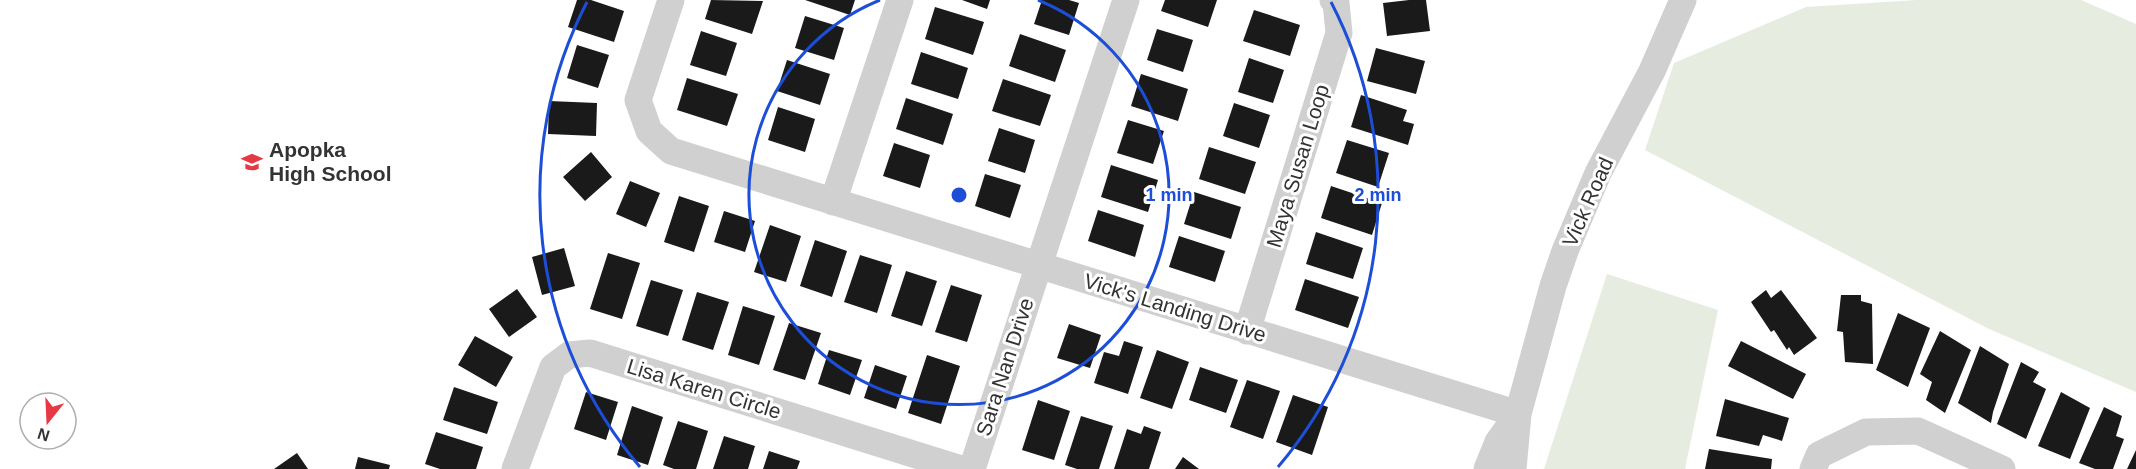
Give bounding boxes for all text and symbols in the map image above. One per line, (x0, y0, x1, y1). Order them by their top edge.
street label: Maya Susan Loop (1262, 82, 1333, 250)
place label: Apopka High School (269, 138, 392, 185)
school or university icon: Apopka High School (240, 150, 264, 174)
street label: Vick Road (1558, 154, 1617, 250)
centre of rings (949, 185, 969, 205)
text: 1 min (1145, 185, 1193, 205)
text: 2 min (1354, 185, 1402, 205)
street label: Vick's Landing Drive (1081, 269, 1269, 346)
street label: Sara Nan Drive (971, 295, 1038, 439)
street label: Lisa Karen Circle (624, 354, 784, 423)
north arrow (18, 391, 78, 451)
text: N (35, 425, 52, 445)

